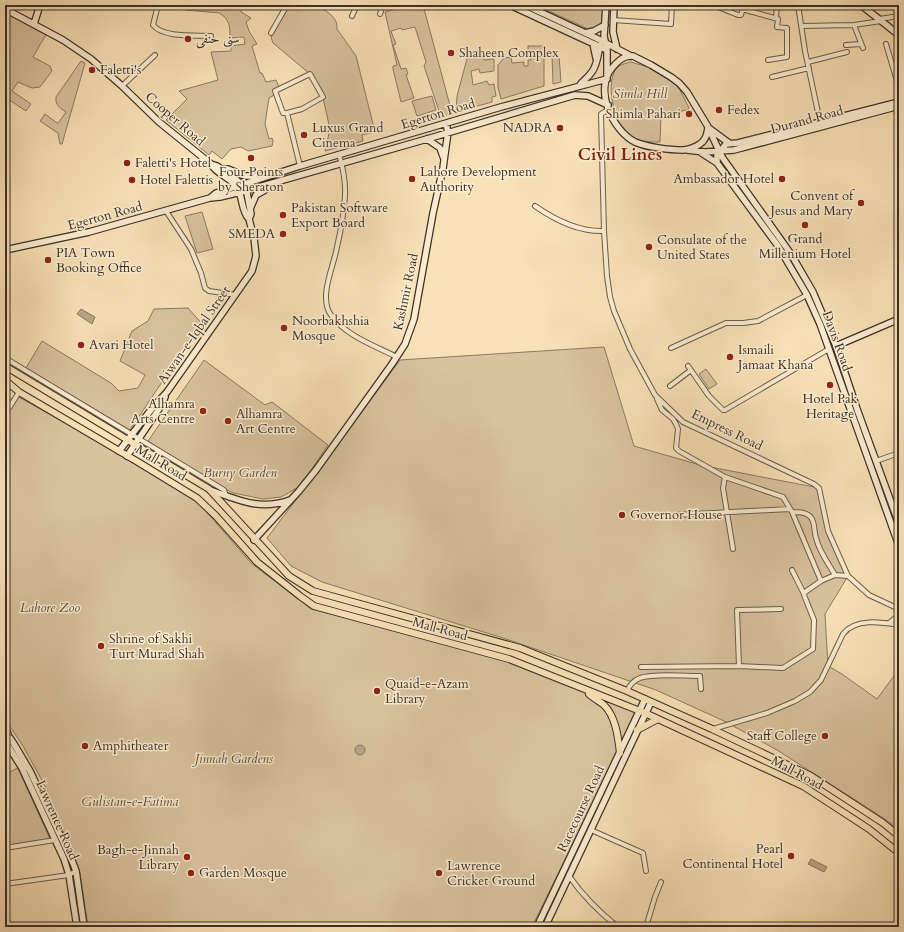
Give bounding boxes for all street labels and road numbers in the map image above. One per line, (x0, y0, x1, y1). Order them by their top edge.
street label: Cooper Road (141, 88, 209, 150)
street label: Egerton Road (399, 94, 477, 134)
street label: Durand Road (769, 102, 845, 138)
street label: Egerton Road (66, 197, 144, 235)
street label: Kashmir Road (389, 252, 423, 332)
street label: Aiwan-e-Iqbal Street (153, 282, 235, 388)
street label: Davis Road (818, 308, 856, 374)
street label: Empress Road (688, 405, 766, 455)
street label: Mall Road (132, 441, 190, 485)
street label: Mall Road (410, 613, 470, 645)
street label: Mall Road (768, 752, 826, 794)
street label: Racecourse Road (553, 763, 609, 855)
street label: Lawrence Road (31, 777, 83, 863)

